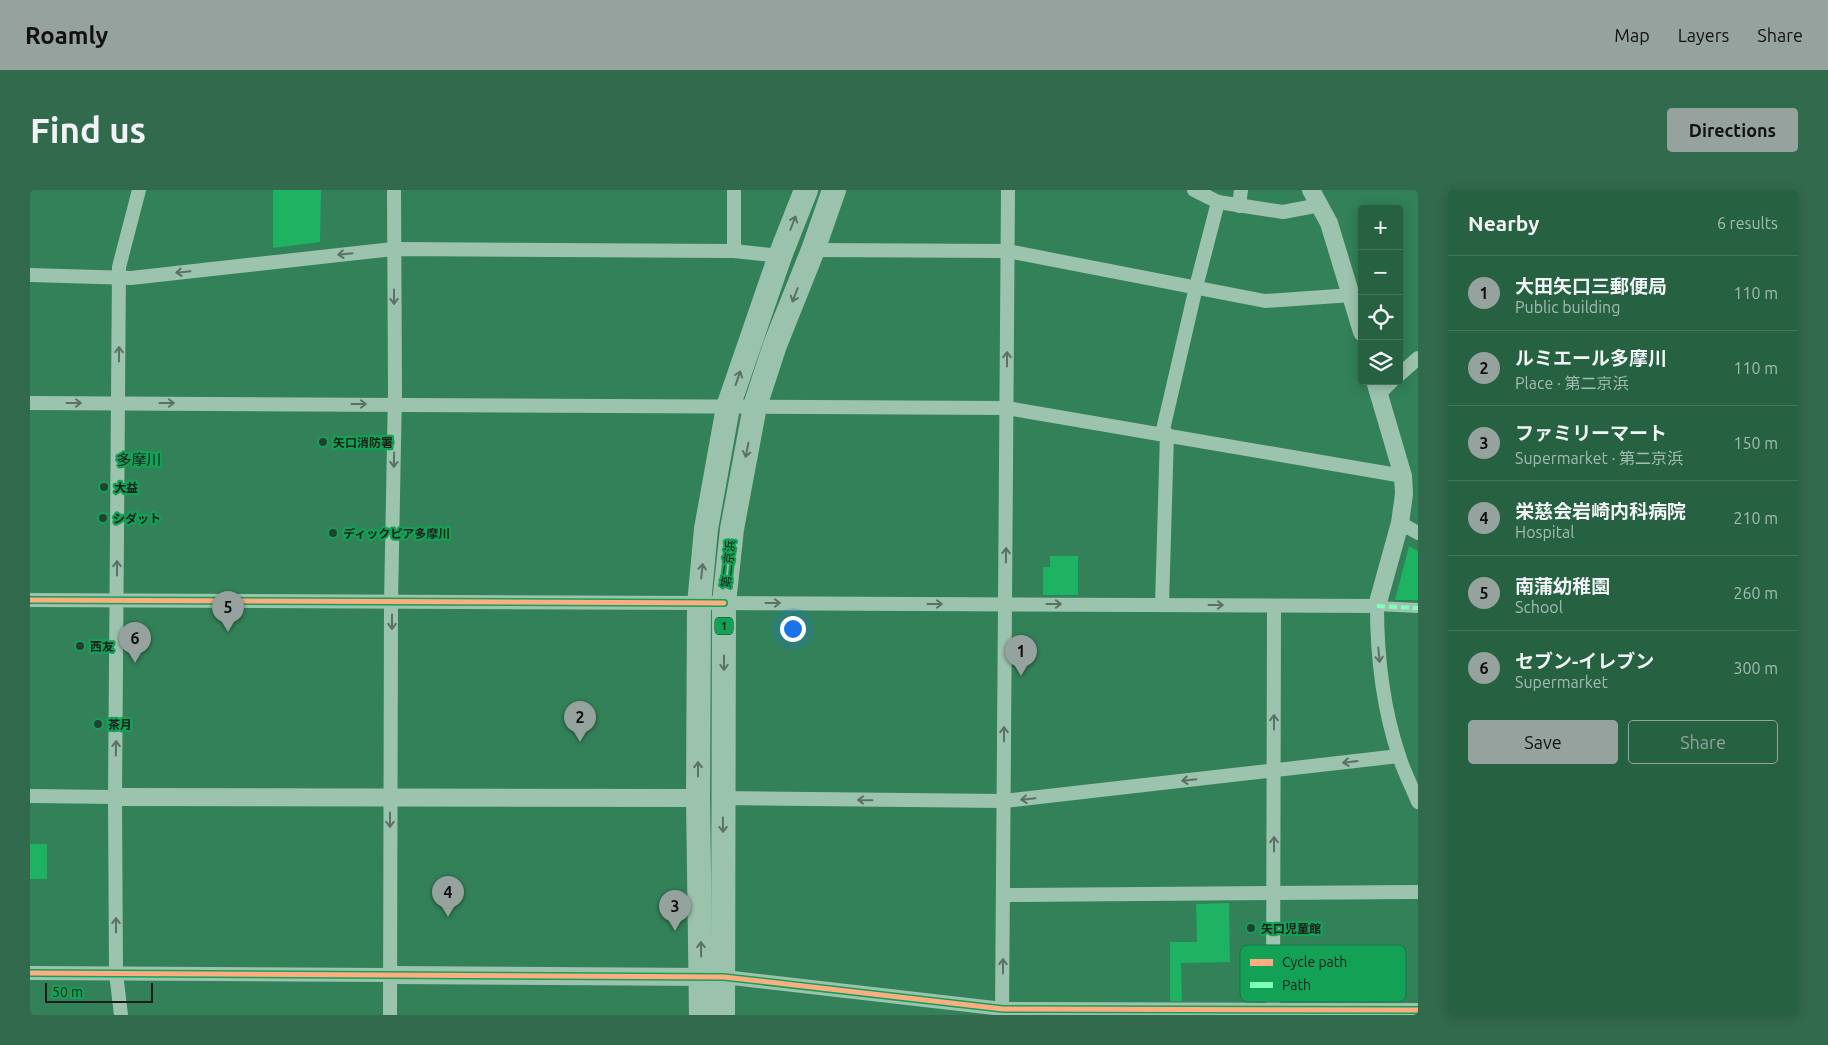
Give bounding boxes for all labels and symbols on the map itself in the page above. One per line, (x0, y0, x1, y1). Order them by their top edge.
one-way arrow (789, 216, 798, 231)
one-way arrow (337, 249, 353, 259)
one-way arrow (176, 268, 192, 277)
one-way arrow (790, 287, 799, 302)
one-way arrow (389, 289, 399, 305)
one-way arrow (114, 346, 124, 362)
one-way arrow (1002, 351, 1012, 368)
one-way arrow (734, 370, 743, 386)
one-way arrow (66, 398, 82, 408)
one-way arrow (159, 398, 175, 408)
one-way arrow (351, 400, 367, 409)
marker: 矢口消防署 (317, 436, 329, 448)
place label: 矢口消防署 (333, 436, 393, 449)
one-way arrow (741, 441, 751, 457)
district label: 多摩川 (116, 451, 162, 468)
one-way arrow (389, 452, 398, 468)
marker: 大益 (98, 481, 110, 493)
place label: 大益 (114, 481, 138, 494)
marker: シダット (97, 512, 109, 524)
place label: シダット (113, 512, 161, 525)
marker: ディックピア多摩川 (327, 527, 339, 539)
place label: ディックピア多摩川 (343, 527, 450, 540)
street label: 第二京浜 (719, 539, 737, 589)
one-way arrow (1001, 547, 1011, 564)
one-way arrow (112, 560, 122, 576)
one-way arrow (697, 564, 707, 580)
pin: 5 (212, 591, 244, 632)
one-way arrow (764, 598, 780, 608)
one-way arrow (926, 599, 943, 609)
one-way arrow (1046, 599, 1062, 609)
one-way arrow (1208, 600, 1224, 610)
one-way arrow (387, 614, 396, 630)
your location (780, 616, 806, 642)
road number: 1 (715, 618, 733, 634)
pin: 6 (119, 622, 151, 663)
pin: 1 (1005, 635, 1037, 676)
marker: 西友 (74, 640, 86, 652)
place label: 西友 (90, 640, 114, 653)
one-way arrow (1374, 647, 1383, 663)
one-way arrow (719, 655, 728, 671)
pin: 2 (564, 701, 596, 742)
one-way arrow (1269, 714, 1279, 730)
marker: 茶月 (92, 718, 104, 730)
place label: 茶月 (108, 718, 132, 731)
one-way arrow (999, 726, 1009, 742)
one-way arrow (111, 740, 120, 756)
one-way arrow (1343, 757, 1359, 767)
one-way arrow (694, 761, 703, 777)
one-way arrow (1181, 775, 1197, 785)
one-way arrow (1020, 794, 1036, 804)
one-way arrow (857, 795, 874, 805)
one-way arrow (385, 812, 395, 828)
one-way arrow (718, 817, 728, 833)
one-way arrow (1269, 837, 1279, 853)
pin: 4 (432, 876, 464, 917)
pin: 3 (659, 890, 691, 931)
one-way arrow (111, 917, 121, 933)
marker: 矢口児童館 (1245, 922, 1257, 934)
place label: 矢口児童館 (1261, 922, 1321, 935)
one-way arrow (696, 941, 706, 958)
legend (1240, 945, 1406, 1002)
text: Cycle path (1282, 954, 1347, 970)
one-way arrow (998, 959, 1008, 975)
text: Path (1282, 977, 1311, 993)
scale bar (45, 980, 152, 1003)

